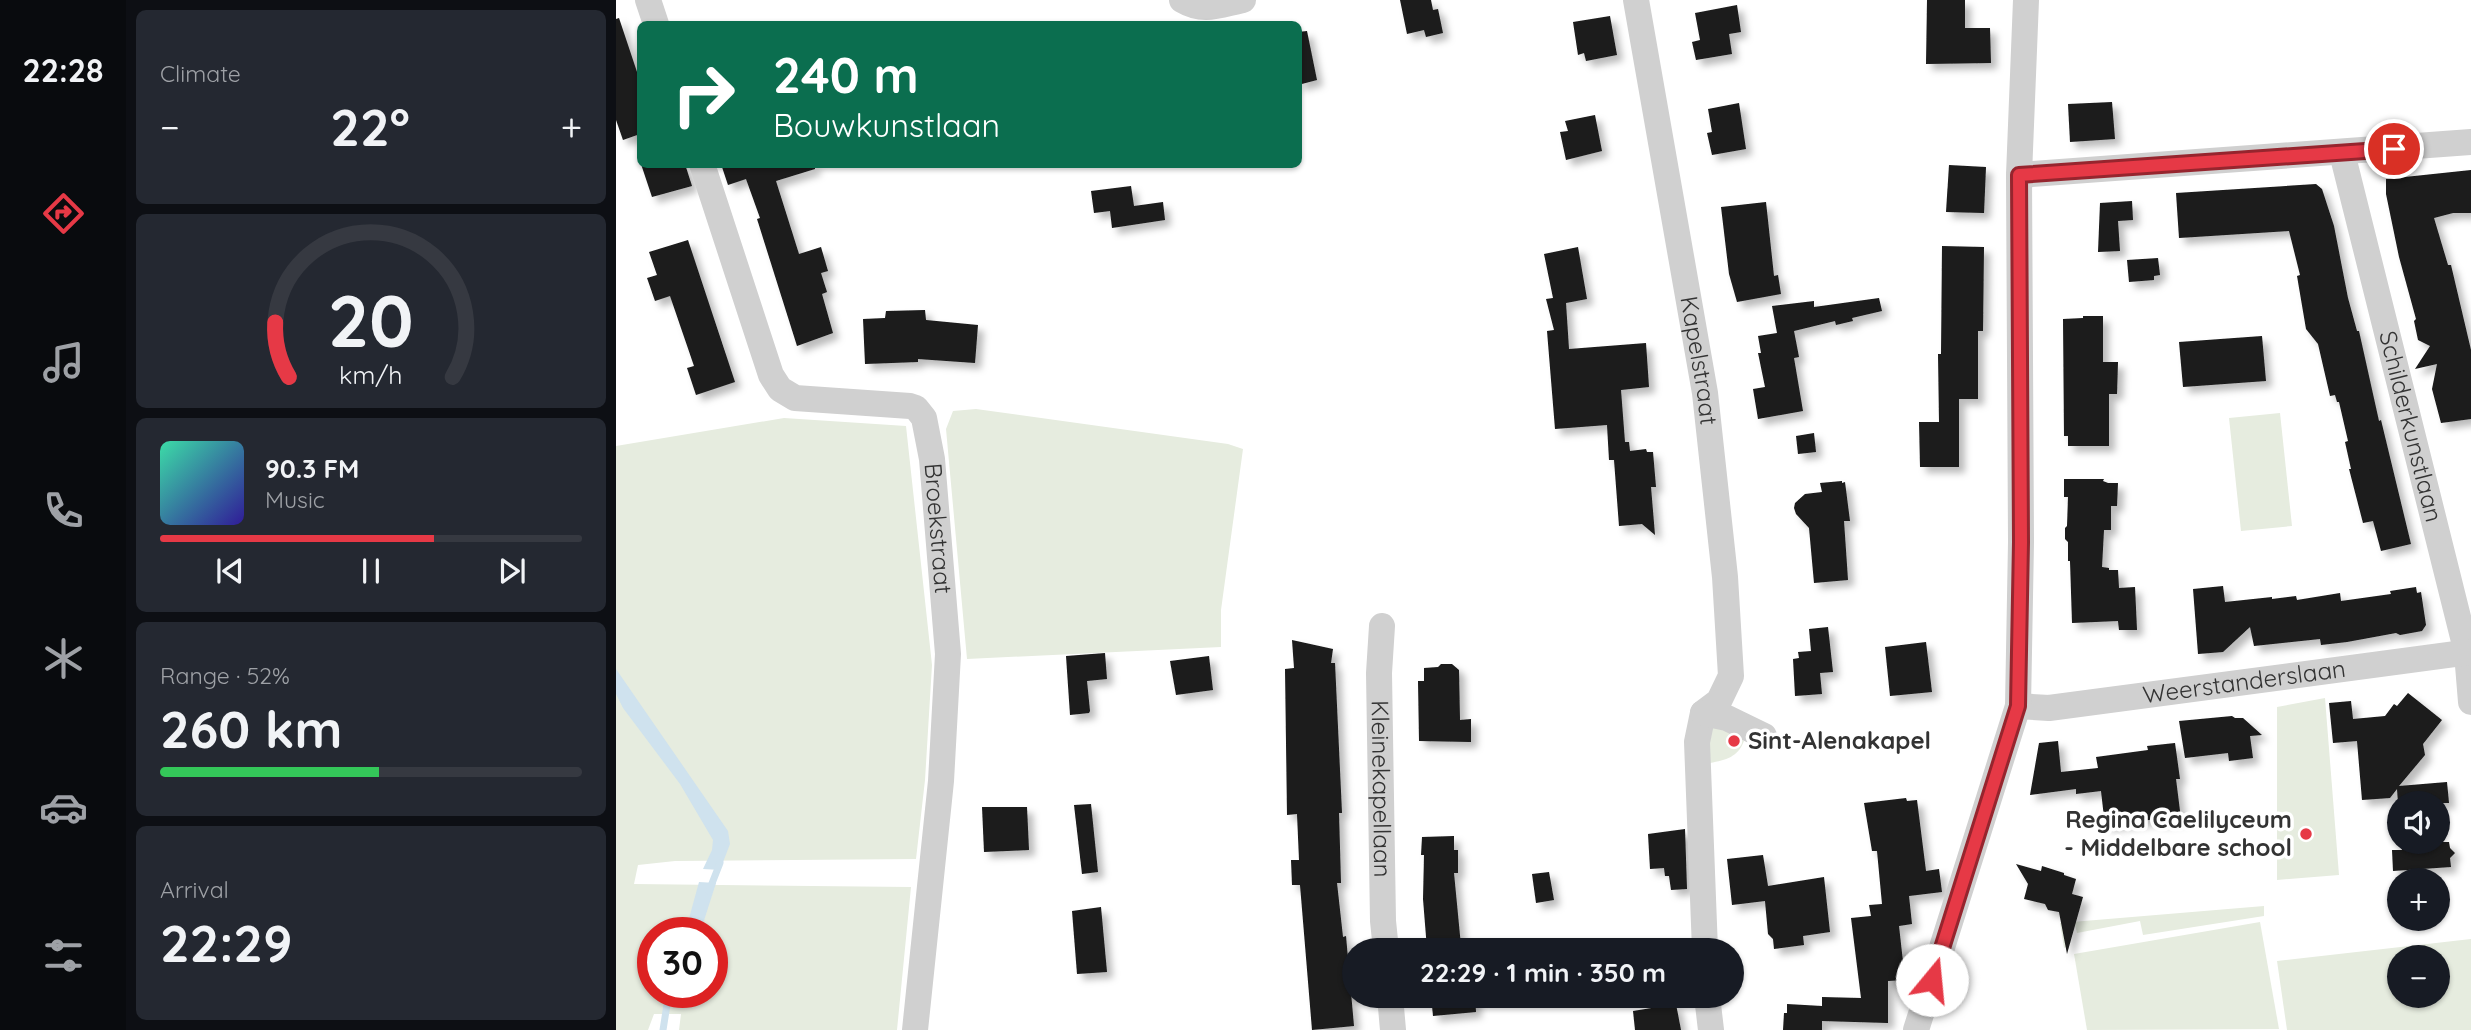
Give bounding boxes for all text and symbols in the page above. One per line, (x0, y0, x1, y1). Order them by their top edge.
text: 240 m (773, 44, 919, 105)
icon: right (658, 49, 749, 140)
text: 22:28 (23, 50, 103, 90)
text: Climate (160, 59, 241, 88)
text: 22° (330, 94, 410, 159)
text: − (160, 103, 180, 151)
text: + (561, 103, 582, 151)
text: Bouwkunstlaan (773, 105, 1000, 145)
pin (2364, 119, 2424, 179)
icon: arrive (2375, 130, 2413, 168)
icon: directions (39, 189, 88, 238)
text: 20 (328, 274, 414, 365)
street label: Kapelstraat (1674, 294, 1724, 426)
street label: Schilderkunstlaan (2373, 328, 2450, 525)
icon: music (39, 338, 88, 387)
text: km/h (339, 359, 403, 390)
text: 90.3 FM (265, 452, 359, 485)
street label: Broekstraat (918, 462, 959, 595)
text: Music (265, 485, 325, 514)
icon: phone (39, 486, 88, 535)
icon: previous (211, 552, 249, 590)
icon: pause (352, 552, 390, 590)
icon: next (493, 552, 531, 590)
icon: climate (39, 634, 88, 683)
street label: Weerstanderslaan (2141, 653, 2347, 709)
text: Range · 52% (160, 661, 290, 690)
text: 260 km (160, 696, 342, 761)
street label: Kleinekapellaan (1365, 700, 1398, 878)
place label: Sint-Alenakapel (1748, 725, 1931, 755)
marker: Sint-Alenakapel (1726, 733, 1742, 749)
icon: car (39, 783, 88, 832)
map controls (2387, 791, 2450, 1008)
button: sound (2387, 791, 2450, 854)
place label: Regina Caelilyceum - Middelbare school (2064, 804, 2292, 862)
marker: Regina Caelilyceum - Middelbare school (2298, 826, 2314, 842)
button: + (2387, 868, 2450, 931)
text: Arrival (160, 875, 229, 904)
text: 22:29 (160, 910, 293, 975)
speed limit sign: 30 (637, 917, 728, 1008)
icon: filters (39, 931, 88, 980)
position arrow (1895, 943, 1969, 1017)
button: − (2387, 945, 2450, 1008)
text: 22:29 · 1 min · 350 m (1420, 956, 1666, 989)

